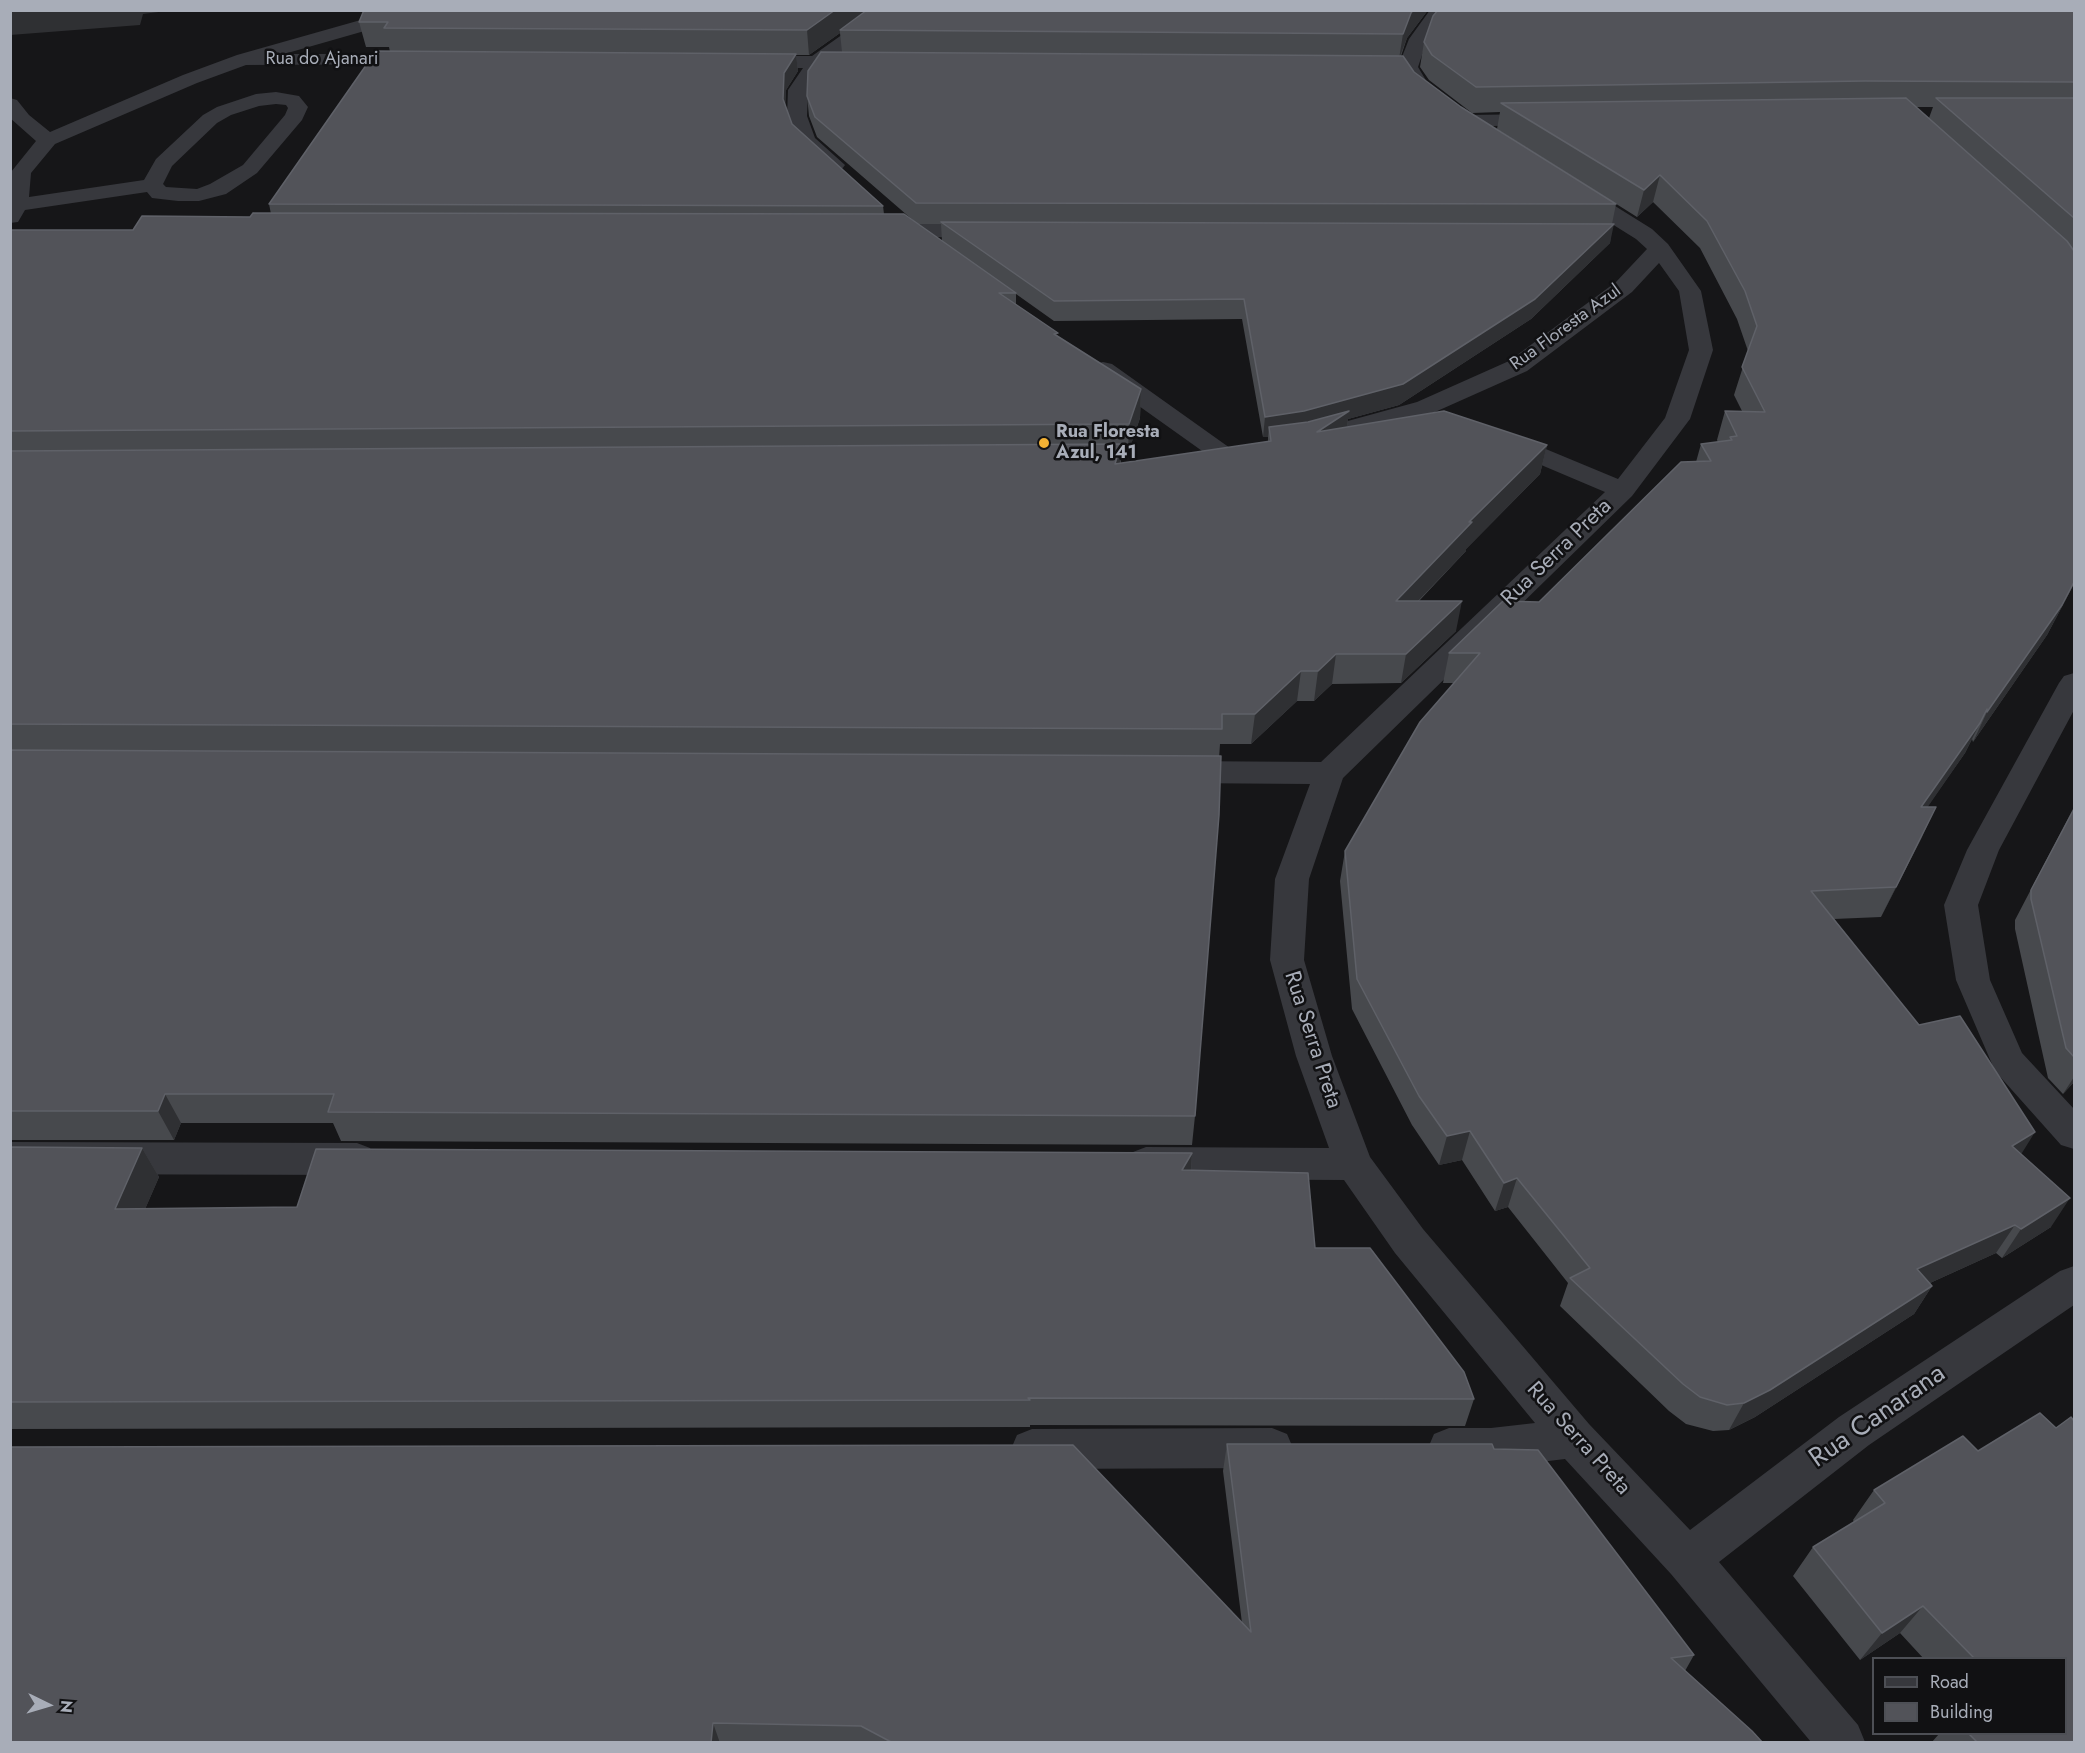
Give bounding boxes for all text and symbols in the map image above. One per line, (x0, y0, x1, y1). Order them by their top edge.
street label: Rua do Ajanari (265, 49, 379, 71)
street label: Rua Floresta Azul (1506, 281, 1626, 375)
place label: Rua Floresta Azul, 141 (1056, 422, 1160, 464)
marker: Rua Floresta Azul, 141 (1037, 436, 1051, 450)
street label: Rua Serra Preta (1496, 494, 1618, 612)
street label: Rua Serra Preta (1277, 968, 1347, 1112)
street label: Rua Canarana (1804, 1358, 1952, 1476)
street label: Rua Serra Preta (1520, 1377, 1636, 1501)
legend (1872, 1657, 2067, 1735)
text: Road (1930, 1669, 1969, 1695)
north arrow (18, 1675, 78, 1735)
text: N (54, 1699, 78, 1714)
text: Building (1930, 1699, 1993, 1725)

